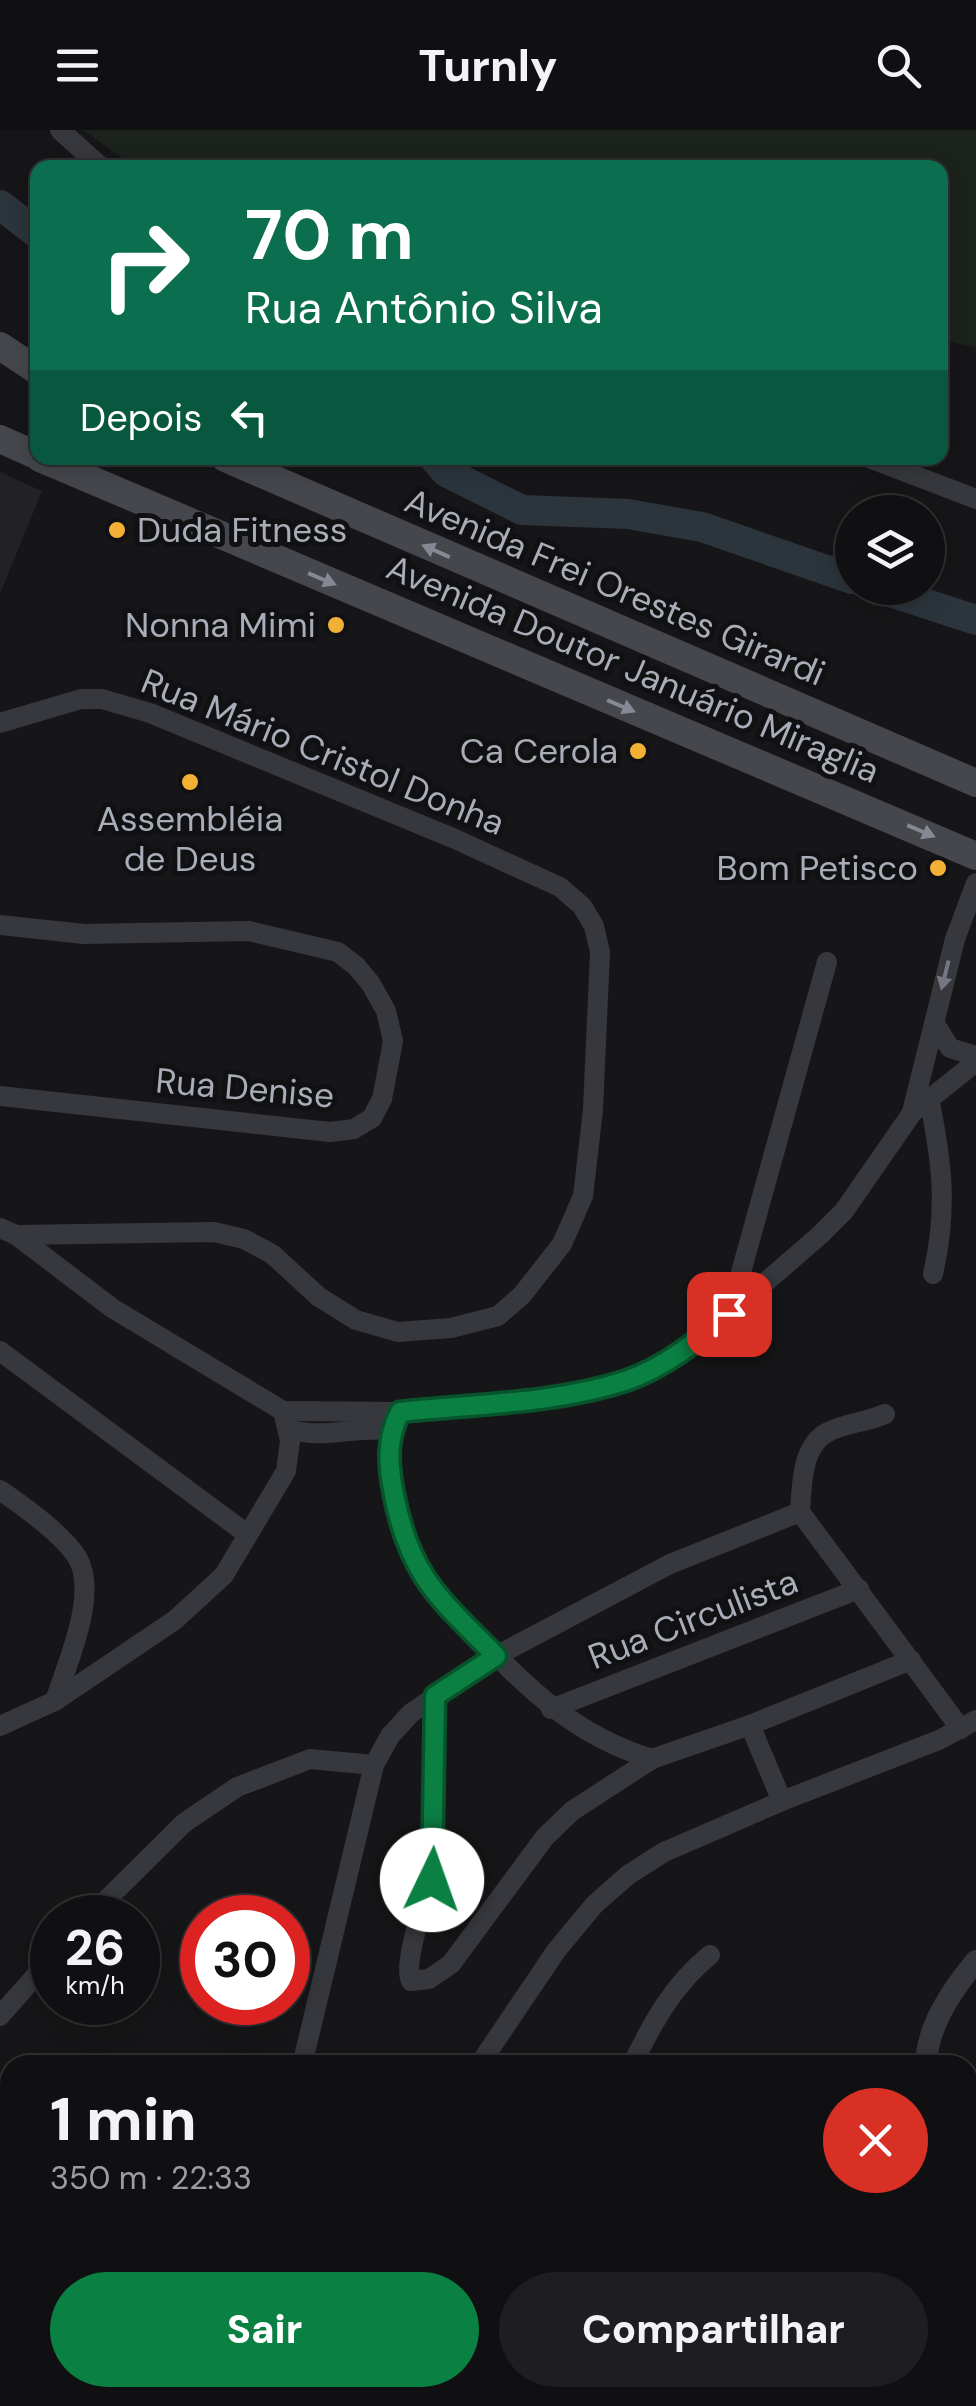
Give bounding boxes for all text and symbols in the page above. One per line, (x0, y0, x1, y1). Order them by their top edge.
text: Turnly (419, 36, 557, 95)
icon: menu (50, 38, 105, 93)
icon: search (871, 38, 926, 93)
text: 70 m (245, 190, 414, 281)
icon: right (80, 200, 210, 330)
text: Rua Antônio Silva (245, 278, 603, 337)
icon: left (222, 390, 277, 445)
text: Depois (80, 393, 202, 443)
street label: Avenida Frei Orestes Girardi (398, 478, 832, 696)
map controls (835, 495, 945, 605)
button: layers (835, 495, 945, 605)
place label: Duda Fitness (137, 507, 347, 553)
marker: Duda Fitness (106, 519, 128, 541)
one-way arrow (421, 543, 451, 559)
street label: Avenida Doutor Januário Miraglia (380, 544, 886, 794)
one-way arrow (308, 571, 338, 587)
place label: Nonna Mimi (125, 602, 316, 648)
marker: Nonna Mimi (325, 614, 347, 636)
street label: Rua Mário Cristol Donha (135, 658, 511, 846)
one-way arrow (606, 698, 636, 714)
place label: Ca Cerola (460, 728, 618, 774)
marker: Ca Cerola (627, 740, 649, 762)
marker: Assembléia de Deus (179, 771, 201, 793)
place label: Assembléia de Deus (97, 796, 283, 882)
one-way arrow (906, 824, 936, 840)
place label: Bom Petisco (717, 845, 918, 891)
marker: Bom Petisco (927, 857, 949, 879)
one-way arrow (937, 960, 952, 991)
street label: Rua Denise (154, 1057, 336, 1119)
pin (687, 1272, 772, 1357)
icon: arrive (702, 1287, 757, 1342)
street label: Rua Circulista (582, 1558, 804, 1680)
position arrow (380, 1828, 484, 1932)
speed limit sign: 30 (180, 1895, 310, 2025)
text: 26 (65, 1915, 125, 1981)
text: km/h (65, 1969, 125, 2002)
text: 1 min (50, 2080, 197, 2159)
button: close (823, 2088, 928, 2193)
text: 350 m · 22:33 (50, 2157, 252, 2199)
button: Sair (50, 2272, 479, 2387)
button: Compartilhar (499, 2272, 928, 2387)

